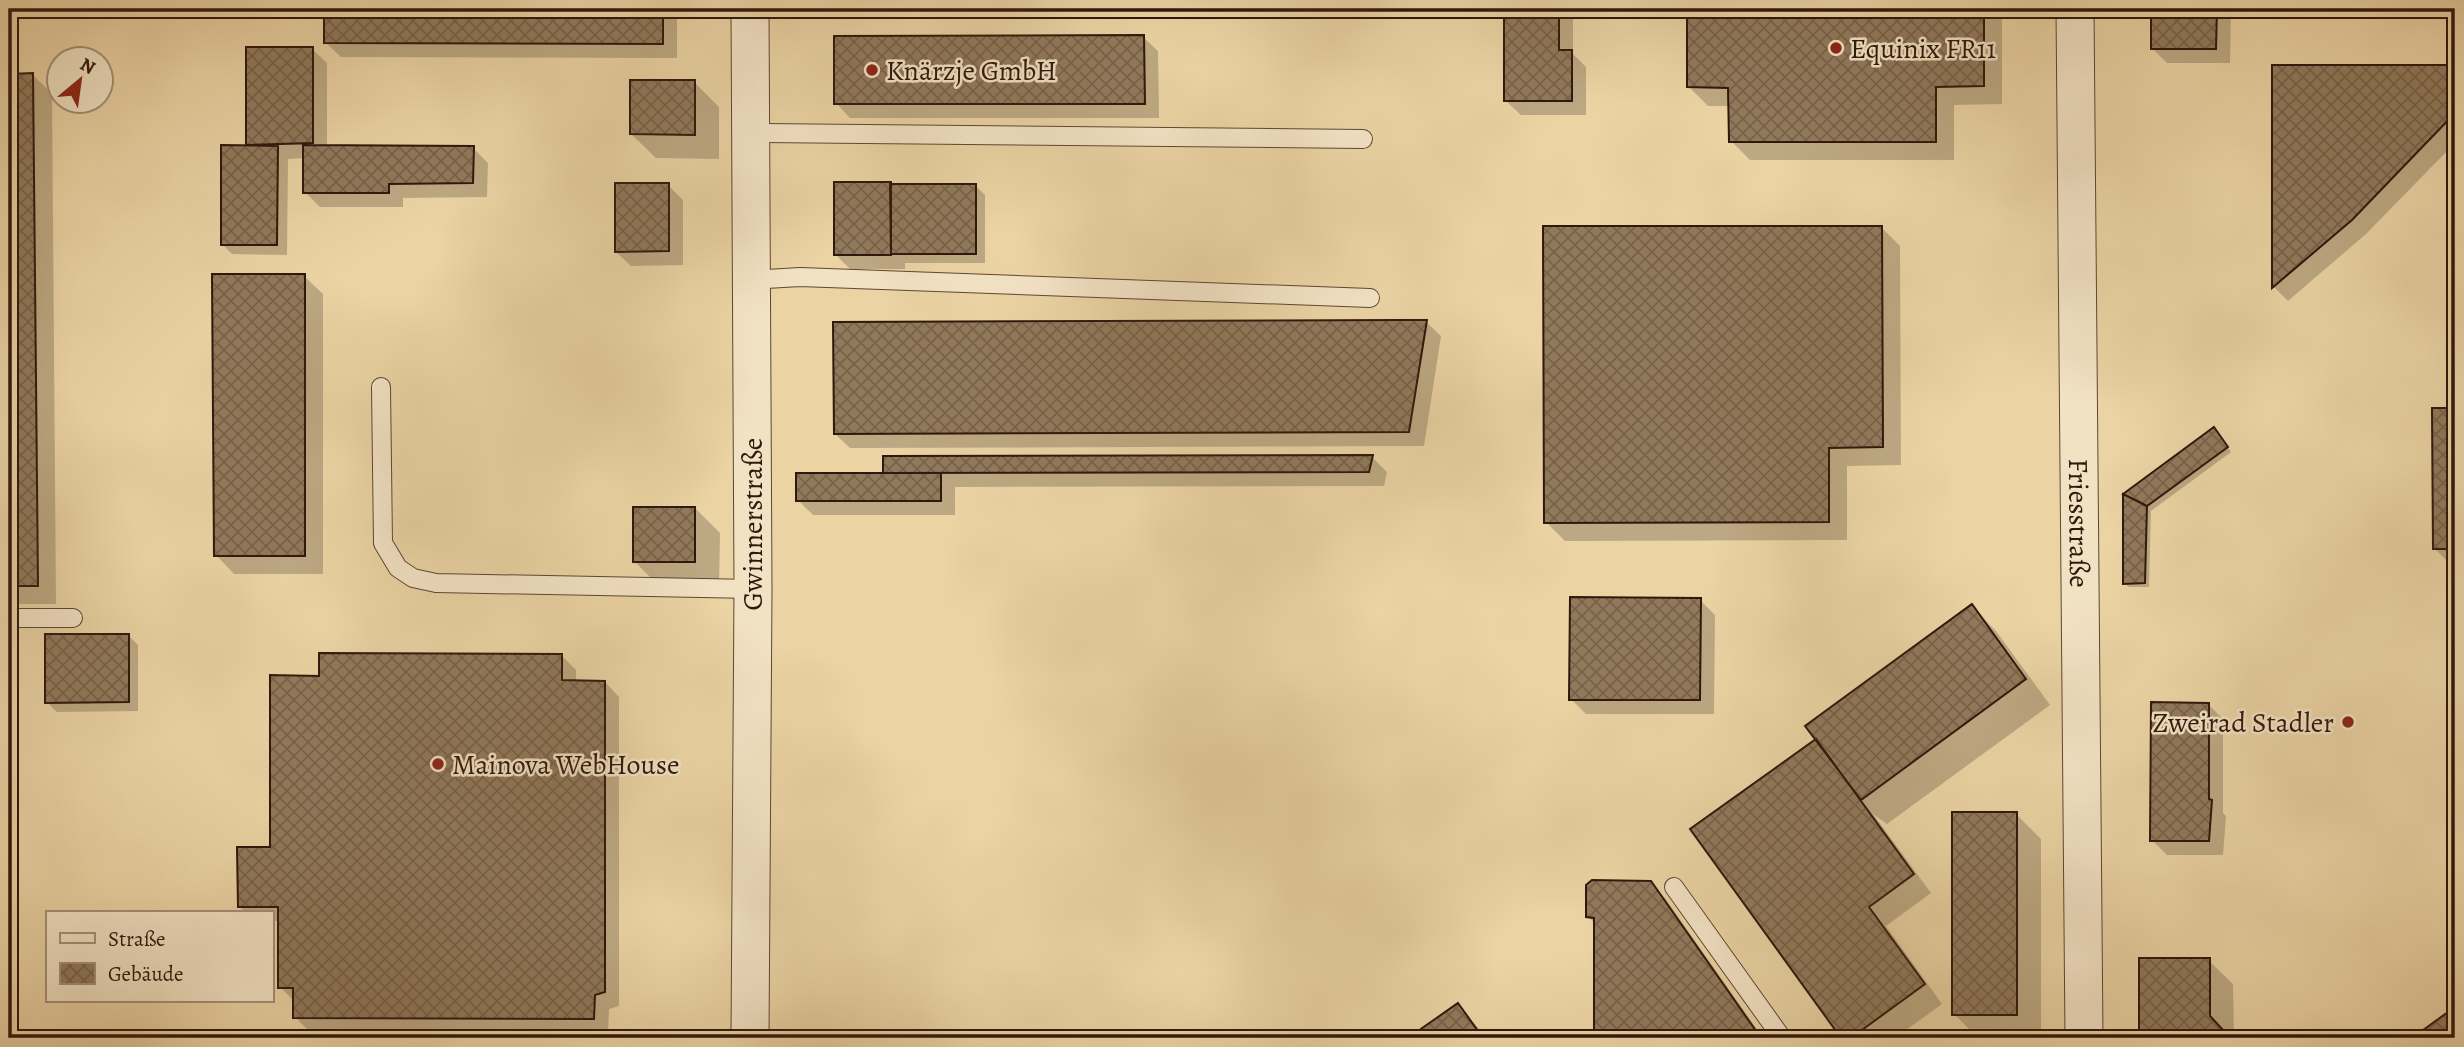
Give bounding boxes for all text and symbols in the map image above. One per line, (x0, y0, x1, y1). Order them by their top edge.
place label: Equinix FR11 (1850, 30, 1996, 68)
marker: Equinix FR11 (1828, 40, 1844, 56)
north arrow (46, 46, 116, 116)
text: N (75, 51, 100, 81)
place label: Knärzje GmbH (886, 52, 1057, 90)
marker: Knärzje GmbH (864, 62, 880, 78)
street label: Gwinnerstraße (734, 438, 772, 610)
street label: Friesstraße (2059, 458, 2098, 588)
place label: Zweirad Stadler (2153, 704, 2334, 742)
marker: Zweirad Stadler (2340, 714, 2356, 730)
place label: Mainova WebHouse (452, 746, 679, 784)
marker: Mainova WebHouse (430, 756, 446, 772)
legend (46, 911, 273, 1002)
text: Straße (108, 925, 166, 953)
text: Gebäude (108, 960, 184, 988)

